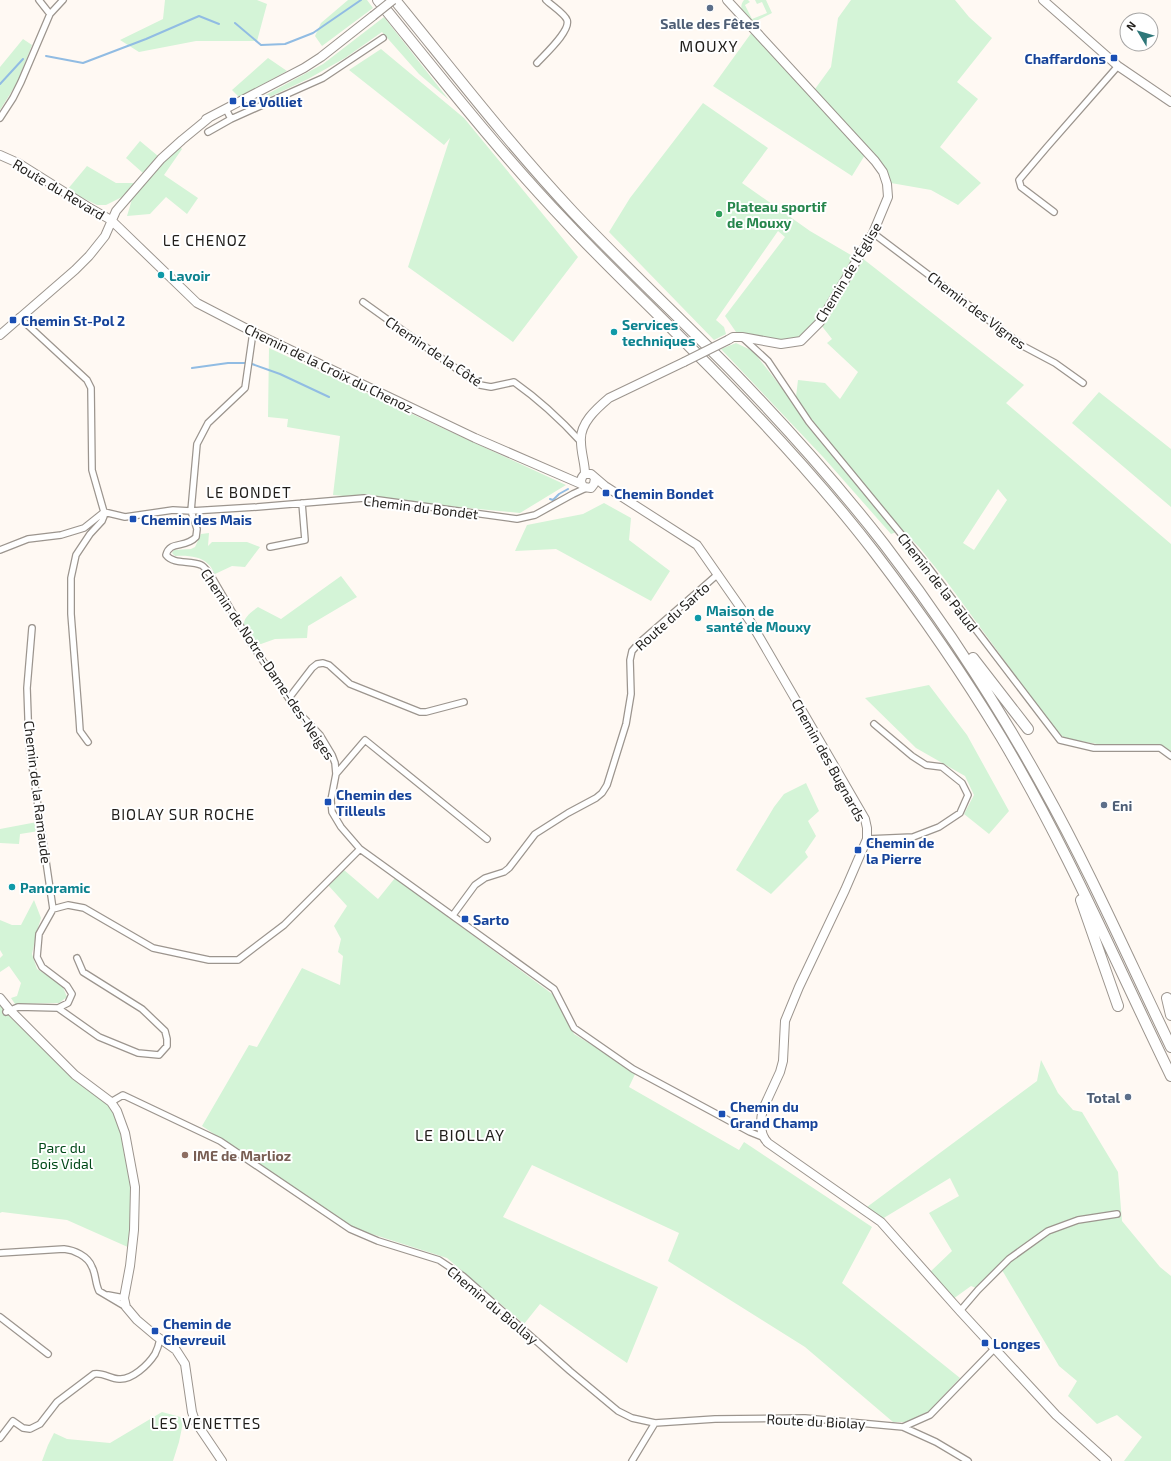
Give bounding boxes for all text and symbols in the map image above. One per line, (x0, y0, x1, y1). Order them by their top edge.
marker: Salle des Fêtes (705, 3, 715, 13)
north arrow (1119, 12, 1159, 52)
place label: Salle des Fêtes (660, 15, 760, 32)
text: N (1123, 18, 1138, 33)
district label: MOUXY (679, 36, 739, 55)
place label: Chaffardons (1024, 50, 1106, 67)
marker: Chaffardons (1109, 53, 1119, 63)
place label: Le Volliet (241, 93, 303, 110)
marker: Le Volliet (228, 96, 238, 106)
street label: Route du Revard (10, 155, 108, 223)
place label: Plateau sportif de Mouxy (727, 198, 827, 231)
marker: Plateau sportif de Mouxy (714, 209, 724, 219)
street label: Chemin de l'Église (811, 219, 885, 325)
district label: LE CHENOZ (163, 231, 247, 249)
place label: Lavoir (169, 267, 210, 284)
street label: Chemin des Vignes (925, 268, 1029, 352)
marker: Lavoir (156, 270, 166, 280)
place label: Chemin St-Pol 2 (21, 312, 125, 329)
street label: Chemin de la Côté (382, 312, 486, 390)
marker: Chemin St-Pol 2 (8, 315, 18, 325)
place label: Services techniques (622, 316, 695, 349)
street label: Chemin de la Croix du Chenoz (242, 320, 416, 416)
marker: Services techniques (609, 327, 619, 337)
district label: LE BONDET (206, 483, 292, 501)
place label: Chemin Bondet (614, 485, 714, 502)
marker: Chemin Bondet (601, 488, 611, 498)
street label: Chemin du Bondet (363, 492, 479, 522)
place label: Chemin des Mais (141, 511, 252, 528)
marker: Chemin des Mais (128, 514, 138, 524)
street label: Chemin de la Palud (894, 529, 982, 635)
street label: Chemin de Notre-Dame-des-Neiges (198, 565, 338, 763)
street label: Route du Sarto (631, 578, 713, 654)
place label: Maison de santé de Mouxy (706, 602, 811, 635)
marker: Maison de santé de Mouxy (693, 613, 703, 623)
street label: Chemin des Bugnards (788, 696, 870, 824)
street label: Chemin de la Ramaude (21, 719, 55, 865)
place label: Chemin des Tilleuls (336, 786, 412, 819)
marker: Chemin des Tilleuls (323, 797, 333, 807)
place label: Eni (1112, 797, 1132, 814)
marker: Eni (1099, 800, 1109, 810)
district label: BIOLAY SUR ROCHE (111, 805, 255, 823)
place label: Chemin de la Pierre (866, 834, 935, 867)
marker: Chemin de la Pierre (853, 845, 863, 855)
place label: Panoramic (20, 879, 90, 896)
marker: Panoramic (7, 882, 17, 892)
place label: Sarto (473, 911, 509, 928)
marker: Sarto (460, 914, 470, 924)
place label: Total (1086, 1089, 1120, 1106)
marker: Total (1123, 1092, 1133, 1102)
place label: Chemin du Grand Champ (730, 1098, 818, 1131)
marker: Chemin du Grand Champ (717, 1109, 727, 1119)
district label: LE BIOLLAY (415, 1125, 505, 1144)
park label: Parc du Bois Vidal (31, 1139, 94, 1172)
place label: IME de Marlioz (193, 1147, 291, 1164)
marker: IME de Marlioz (180, 1150, 190, 1160)
street label: Chemin du Biollay (444, 1262, 542, 1348)
place label: Chemin de Chevreuil (163, 1315, 232, 1348)
marker: Chemin de Chevreuil (150, 1326, 160, 1336)
place label: Longes (993, 1335, 1041, 1352)
marker: Longes (980, 1338, 990, 1348)
street label: Route du Biolay (766, 1410, 866, 1432)
district label: LES VENETTES (151, 1414, 261, 1432)

